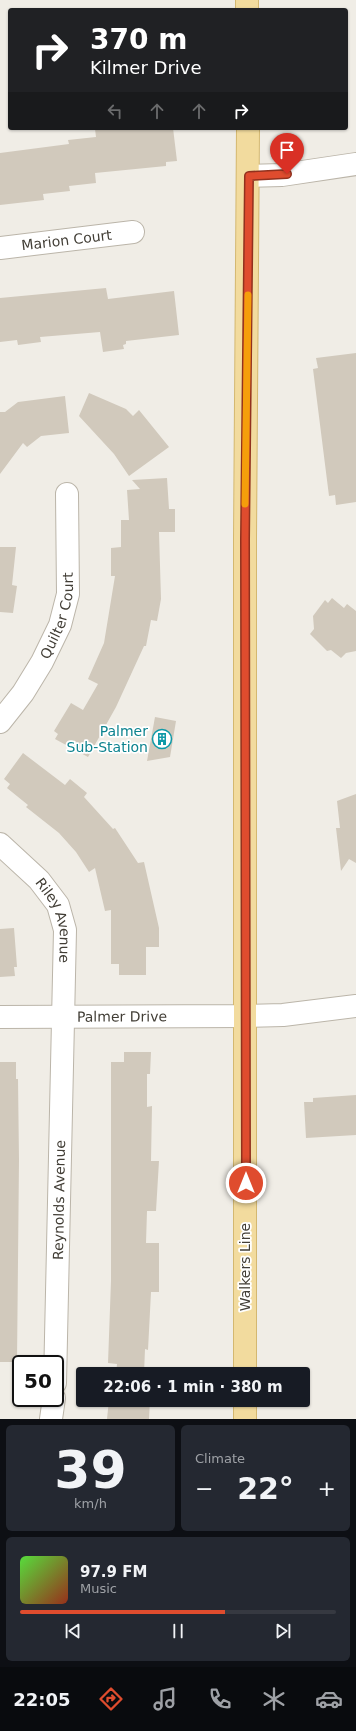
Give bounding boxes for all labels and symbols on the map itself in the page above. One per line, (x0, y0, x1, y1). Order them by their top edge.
pin (270, 133, 304, 174)
street label: Marion Court (21, 227, 113, 253)
street label: Quilter Court (37, 572, 76, 662)
place label: Palmer Sub-Station (67, 723, 148, 755)
building icon: Palmer Sub-Station (151, 728, 173, 750)
street label: Riley Avenue (32, 875, 73, 963)
street label: Palmer Drive (77, 1008, 167, 1025)
street label: Reynolds Avenue (50, 1140, 68, 1260)
position arrow (225, 1162, 267, 1204)
street label: Walkers Line (237, 1223, 253, 1311)
speed limit sign: 50 (12, 1355, 64, 1407)

